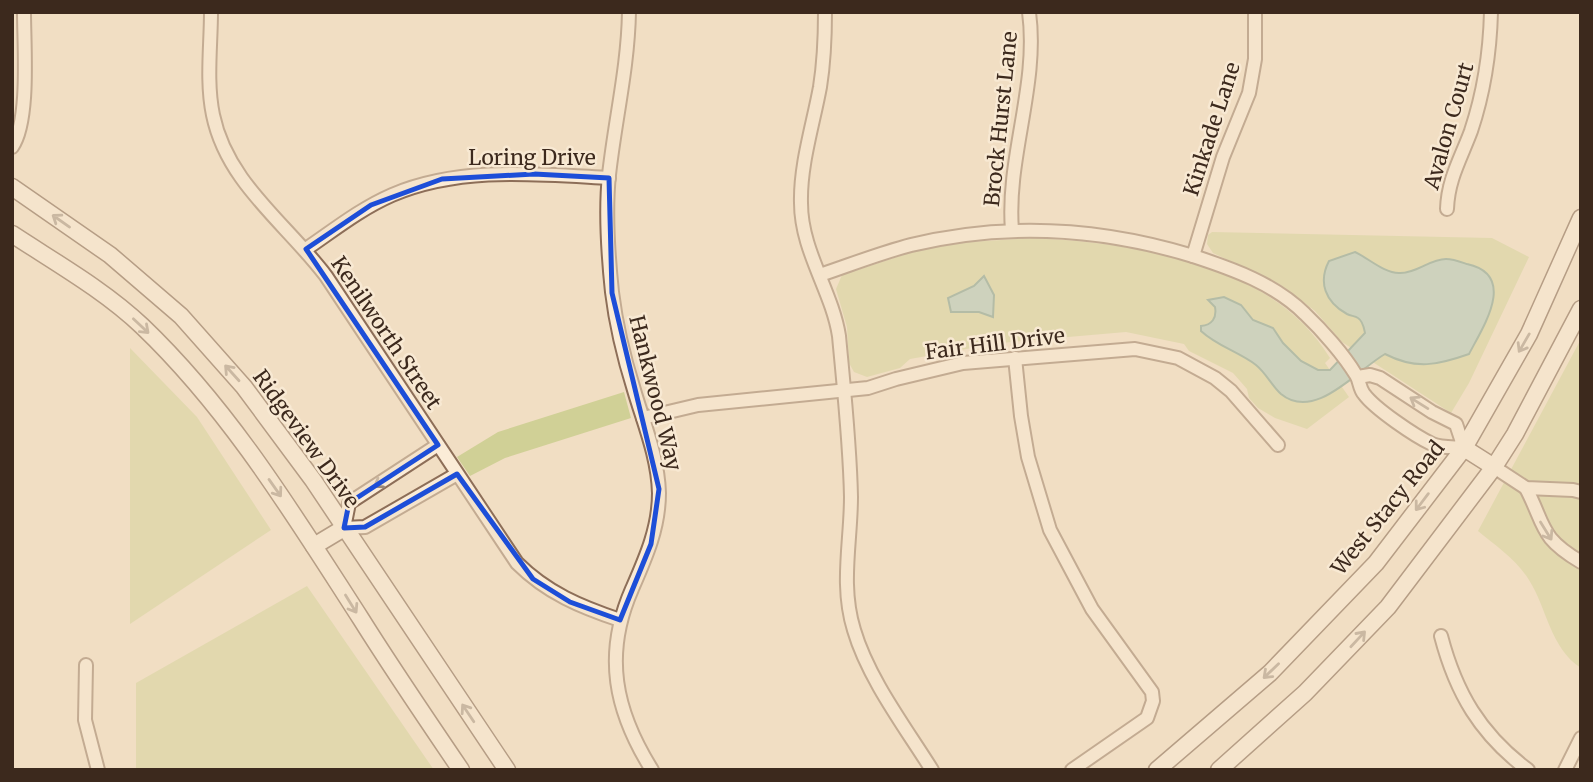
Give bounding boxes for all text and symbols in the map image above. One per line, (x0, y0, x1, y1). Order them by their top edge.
street label: Brock Hurst Lane (978, 30, 1023, 208)
street label: Kinkade Lane (1177, 59, 1246, 199)
street label: Avalon Court (1417, 59, 1480, 193)
street label: Loring Drive (468, 144, 596, 171)
one-way arrow (52, 214, 71, 228)
street label: Kenilworth Street (325, 251, 448, 414)
street label: Hankwood Way (623, 312, 688, 474)
one-way arrow (132, 318, 150, 334)
street label: Fair Hill Drive (924, 322, 1066, 365)
one-way arrow (1517, 333, 1531, 353)
street label: Ridgeview Drive (247, 364, 366, 513)
one-way arrow (224, 365, 240, 383)
one-way arrow (1409, 395, 1429, 409)
street label: West Stacy Road (1324, 435, 1450, 581)
one-way arrow (374, 474, 393, 488)
one-way arrow (268, 478, 282, 497)
one-way arrow (1415, 492, 1430, 511)
one-way arrow (1538, 521, 1553, 540)
one-way arrow (344, 593, 358, 613)
one-way arrow (1350, 630, 1366, 648)
one-way arrow (1263, 663, 1280, 680)
one-way arrow (461, 704, 476, 723)

